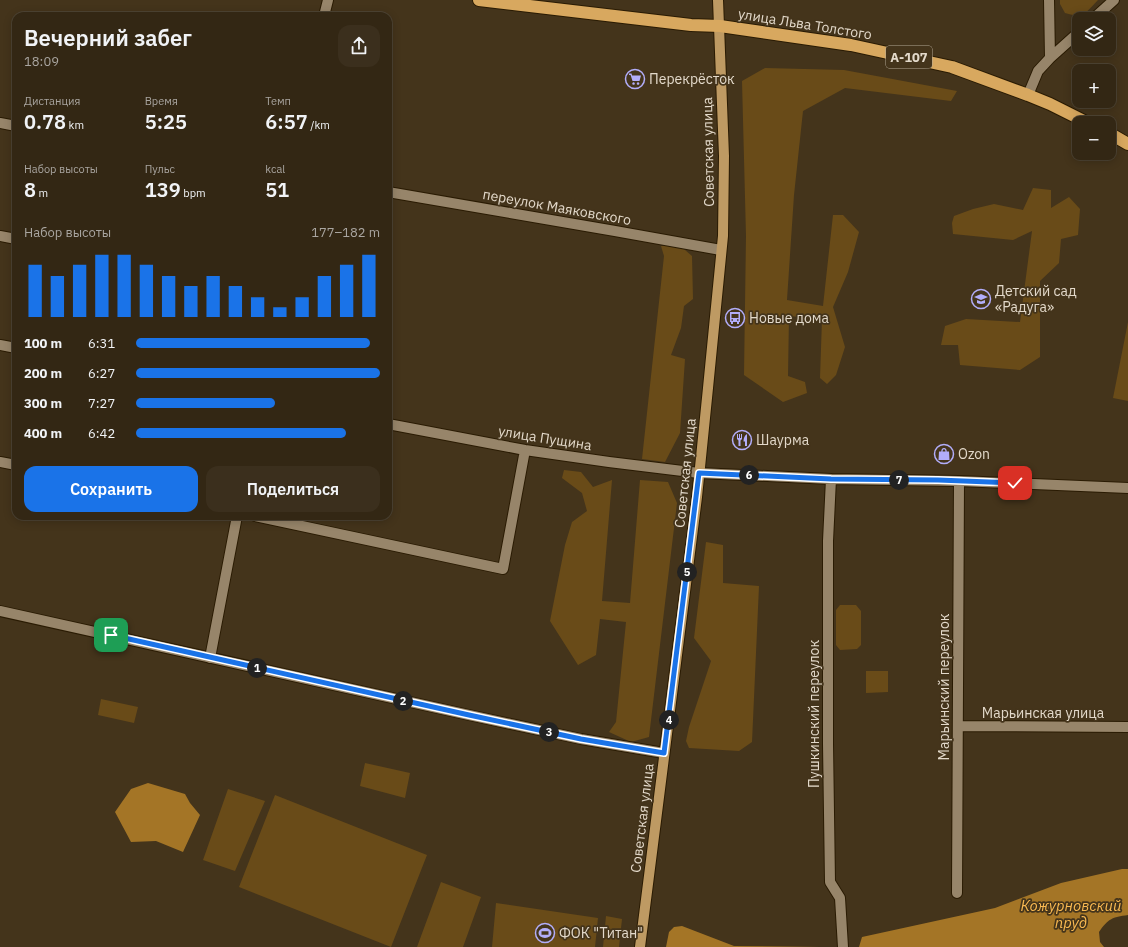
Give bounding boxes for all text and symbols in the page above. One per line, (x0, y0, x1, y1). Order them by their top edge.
street label: улица Льва Толстого (737, 5, 873, 43)
map controls (1072, 12, 1116, 160)
button: layers (1072, 12, 1116, 56)
text: Вечерний забег (24, 23, 192, 52)
button: share (338, 25, 380, 67)
road number: А-107 (886, 46, 932, 68)
text: 18:09 (24, 53, 59, 70)
button: + (1072, 64, 1116, 108)
supermarket icon: Перекрёсток (624, 68, 646, 90)
place label: Перекрёсток (649, 70, 735, 88)
text: Дистанция (24, 94, 80, 108)
text: Время (145, 94, 178, 108)
text: Темп (265, 94, 291, 108)
street label: Советская улица (698, 96, 718, 207)
text: 0.78 (24, 108, 66, 135)
text: 5:25 (145, 108, 187, 135)
text: 6:57 (265, 108, 308, 135)
button: − (1072, 116, 1116, 160)
text: km (66, 118, 84, 132)
text: /km (308, 118, 330, 132)
text: Набор высоты (24, 162, 98, 176)
text: Пульс (145, 162, 175, 176)
text: kcal (265, 162, 285, 176)
text: 8 (24, 176, 36, 203)
text: 139 (145, 176, 181, 203)
text: 51 (265, 176, 289, 203)
street label: переулок Маяковского (481, 185, 633, 229)
text: m (36, 186, 48, 200)
text: bpm (181, 186, 206, 200)
text: Набор высоты (24, 224, 111, 241)
text: 177–182 m (311, 224, 380, 241)
place label: Детский сад «Радуга» (995, 282, 1077, 316)
school or university icon: Детский сад «Радуга» (970, 288, 992, 310)
bus stop icon: Новые дома (724, 307, 746, 329)
place label: Новые дома (749, 309, 830, 327)
text: 100 m (24, 335, 62, 352)
text: 6:31 (88, 335, 115, 352)
text: 200 m (24, 365, 62, 382)
text: 6:27 (88, 365, 115, 382)
text: 300 m (24, 395, 62, 412)
text: 7:27 (88, 395, 115, 412)
street label: Советская улица (670, 417, 700, 529)
street label: улица Пущина (497, 422, 593, 454)
text: 400 m (24, 425, 62, 442)
text: 6:42 (88, 425, 115, 442)
restaurant icon: Шаурма (731, 429, 753, 451)
place label: Шаурма (756, 431, 810, 449)
shop icon: Ozon (933, 443, 955, 465)
place label: Ozon (958, 445, 990, 463)
pin: 6 (739, 465, 759, 485)
button: Сохранить (24, 466, 198, 512)
button: Поделиться (206, 466, 380, 512)
pin (998, 466, 1032, 500)
text: 6 (746, 468, 752, 482)
pin: 7 (889, 470, 909, 490)
icon: check (1004, 472, 1026, 494)
text: 7 (896, 473, 902, 487)
pin: 5 (677, 562, 697, 582)
text: 5 (684, 565, 690, 579)
street label: Марьинский переулок (935, 613, 953, 760)
pin (94, 618, 128, 652)
icon: arrive (100, 624, 122, 646)
street label: Пушкинский переулок (805, 640, 823, 788)
pin: 1 (247, 658, 267, 678)
text: 1 (254, 661, 260, 675)
pin: 2 (393, 691, 413, 711)
text: 2 (400, 694, 406, 708)
street label: Марьинская улица (982, 704, 1105, 722)
pin: 4 (659, 710, 679, 730)
text: 4 (666, 713, 672, 727)
pin: 3 (539, 722, 559, 742)
text: 3 (546, 725, 552, 739)
street label: Советская улица (626, 762, 658, 874)
water label: Кожурновский пруд (1021, 896, 1121, 932)
sports icon: ФОК "Титан" (534, 922, 556, 944)
place label: ФОК "Титан" (559, 924, 643, 942)

